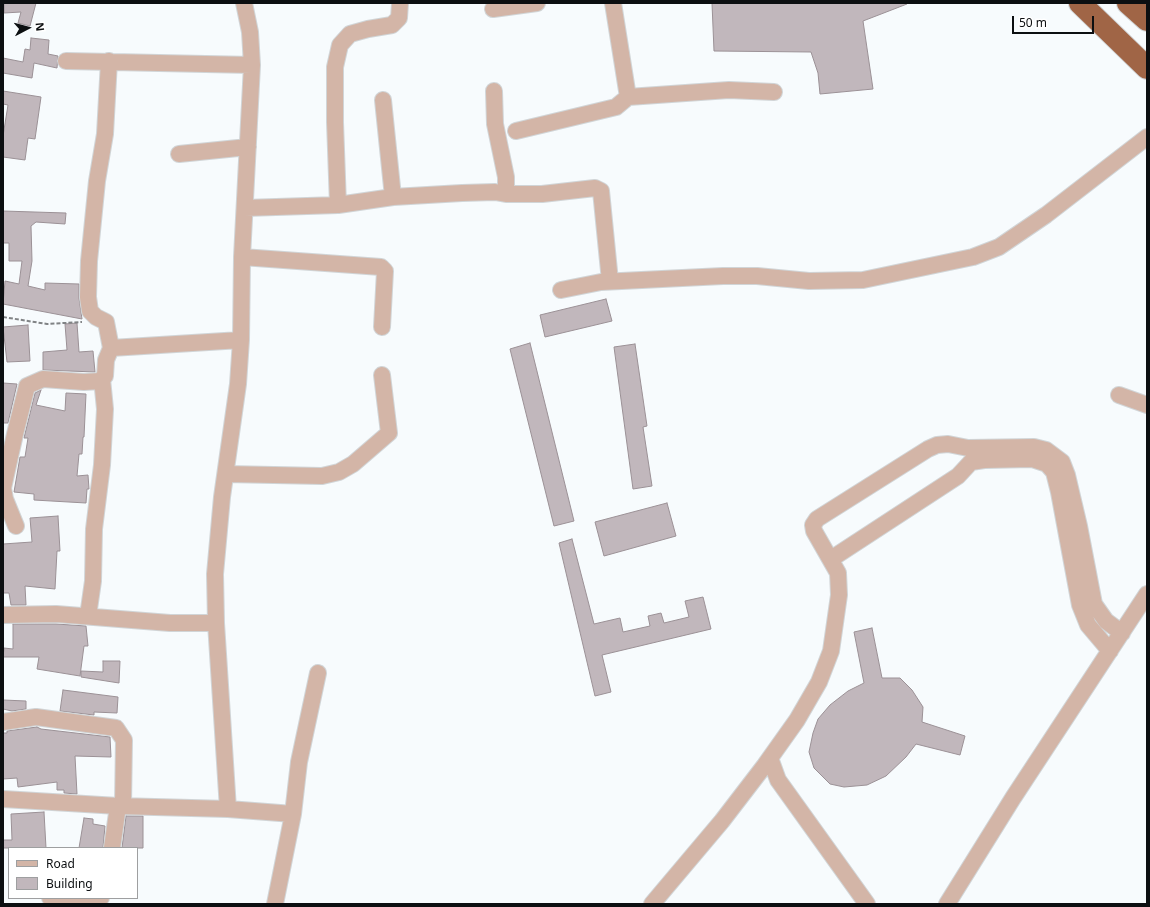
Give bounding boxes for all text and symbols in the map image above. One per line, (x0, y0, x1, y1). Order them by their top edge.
north arrow (8, 8, 48, 48)
scale bar (1014, 8, 1096, 34)
text: 50 m (1019, 14, 1047, 31)
text: N (33, 21, 48, 32)
legend (8, 847, 138, 899)
text: Road (46, 855, 75, 872)
text: Building (46, 875, 93, 892)

